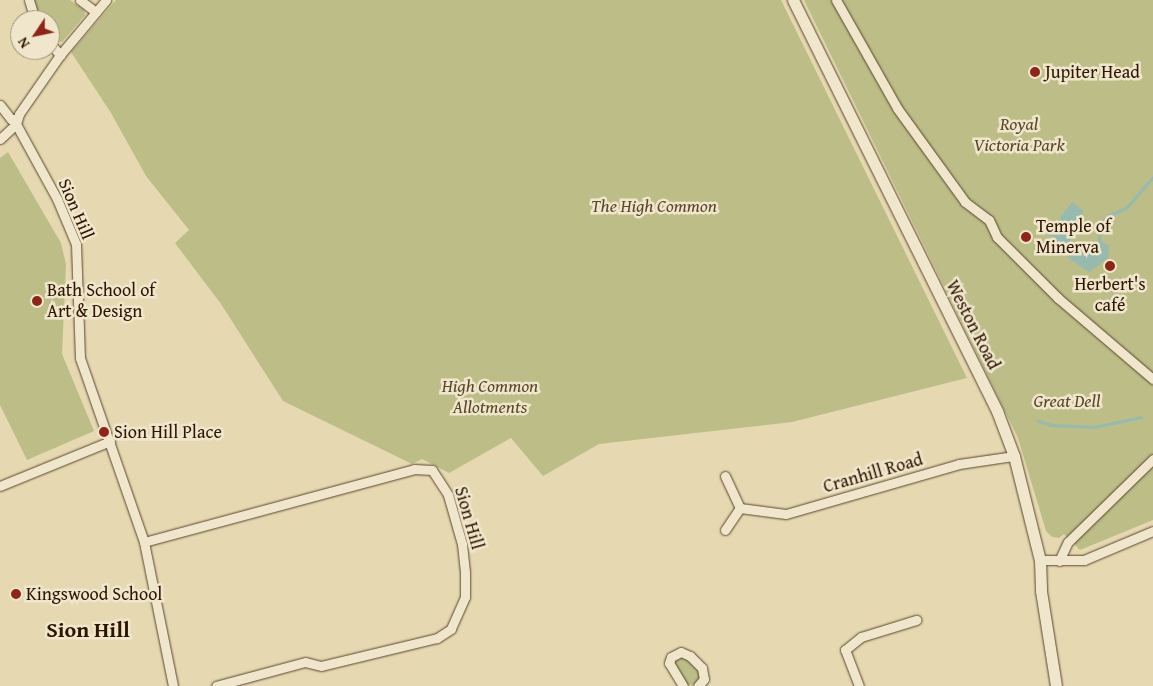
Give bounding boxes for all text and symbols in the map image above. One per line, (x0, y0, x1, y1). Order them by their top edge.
north arrow (10, 10, 60, 60)
text: N (12, 33, 34, 52)
place label: Jupiter Head (1045, 61, 1140, 83)
marker: Jupiter Head (1029, 66, 1041, 78)
park label: Royal Victoria Park (973, 114, 1065, 156)
street label: Sion Hill (54, 175, 98, 243)
park label: The High Common (591, 195, 717, 217)
place label: Temple of Minerva (1036, 216, 1111, 258)
marker: Temple of Minerva (1020, 231, 1032, 243)
marker: Herbert's café (1104, 260, 1116, 272)
place label: Herbert's café (1074, 274, 1146, 316)
street label: Weston Road (941, 277, 1005, 373)
place label: Bath School of Art & Design (47, 280, 155, 322)
marker: Bath School of Art & Design (31, 295, 43, 307)
park label: High Common Allotments (442, 376, 538, 418)
park label: Great Dell (1034, 390, 1100, 412)
place label: Sion Hill Place (114, 421, 222, 443)
marker: Sion Hill Place (98, 426, 110, 438)
street label: Cranhill Road (821, 448, 925, 498)
street label: Sion Hill (450, 484, 488, 552)
place label: Kingswood School (26, 583, 162, 605)
marker: Kingswood School (10, 588, 22, 600)
district label: Sion Hill (46, 617, 130, 643)

